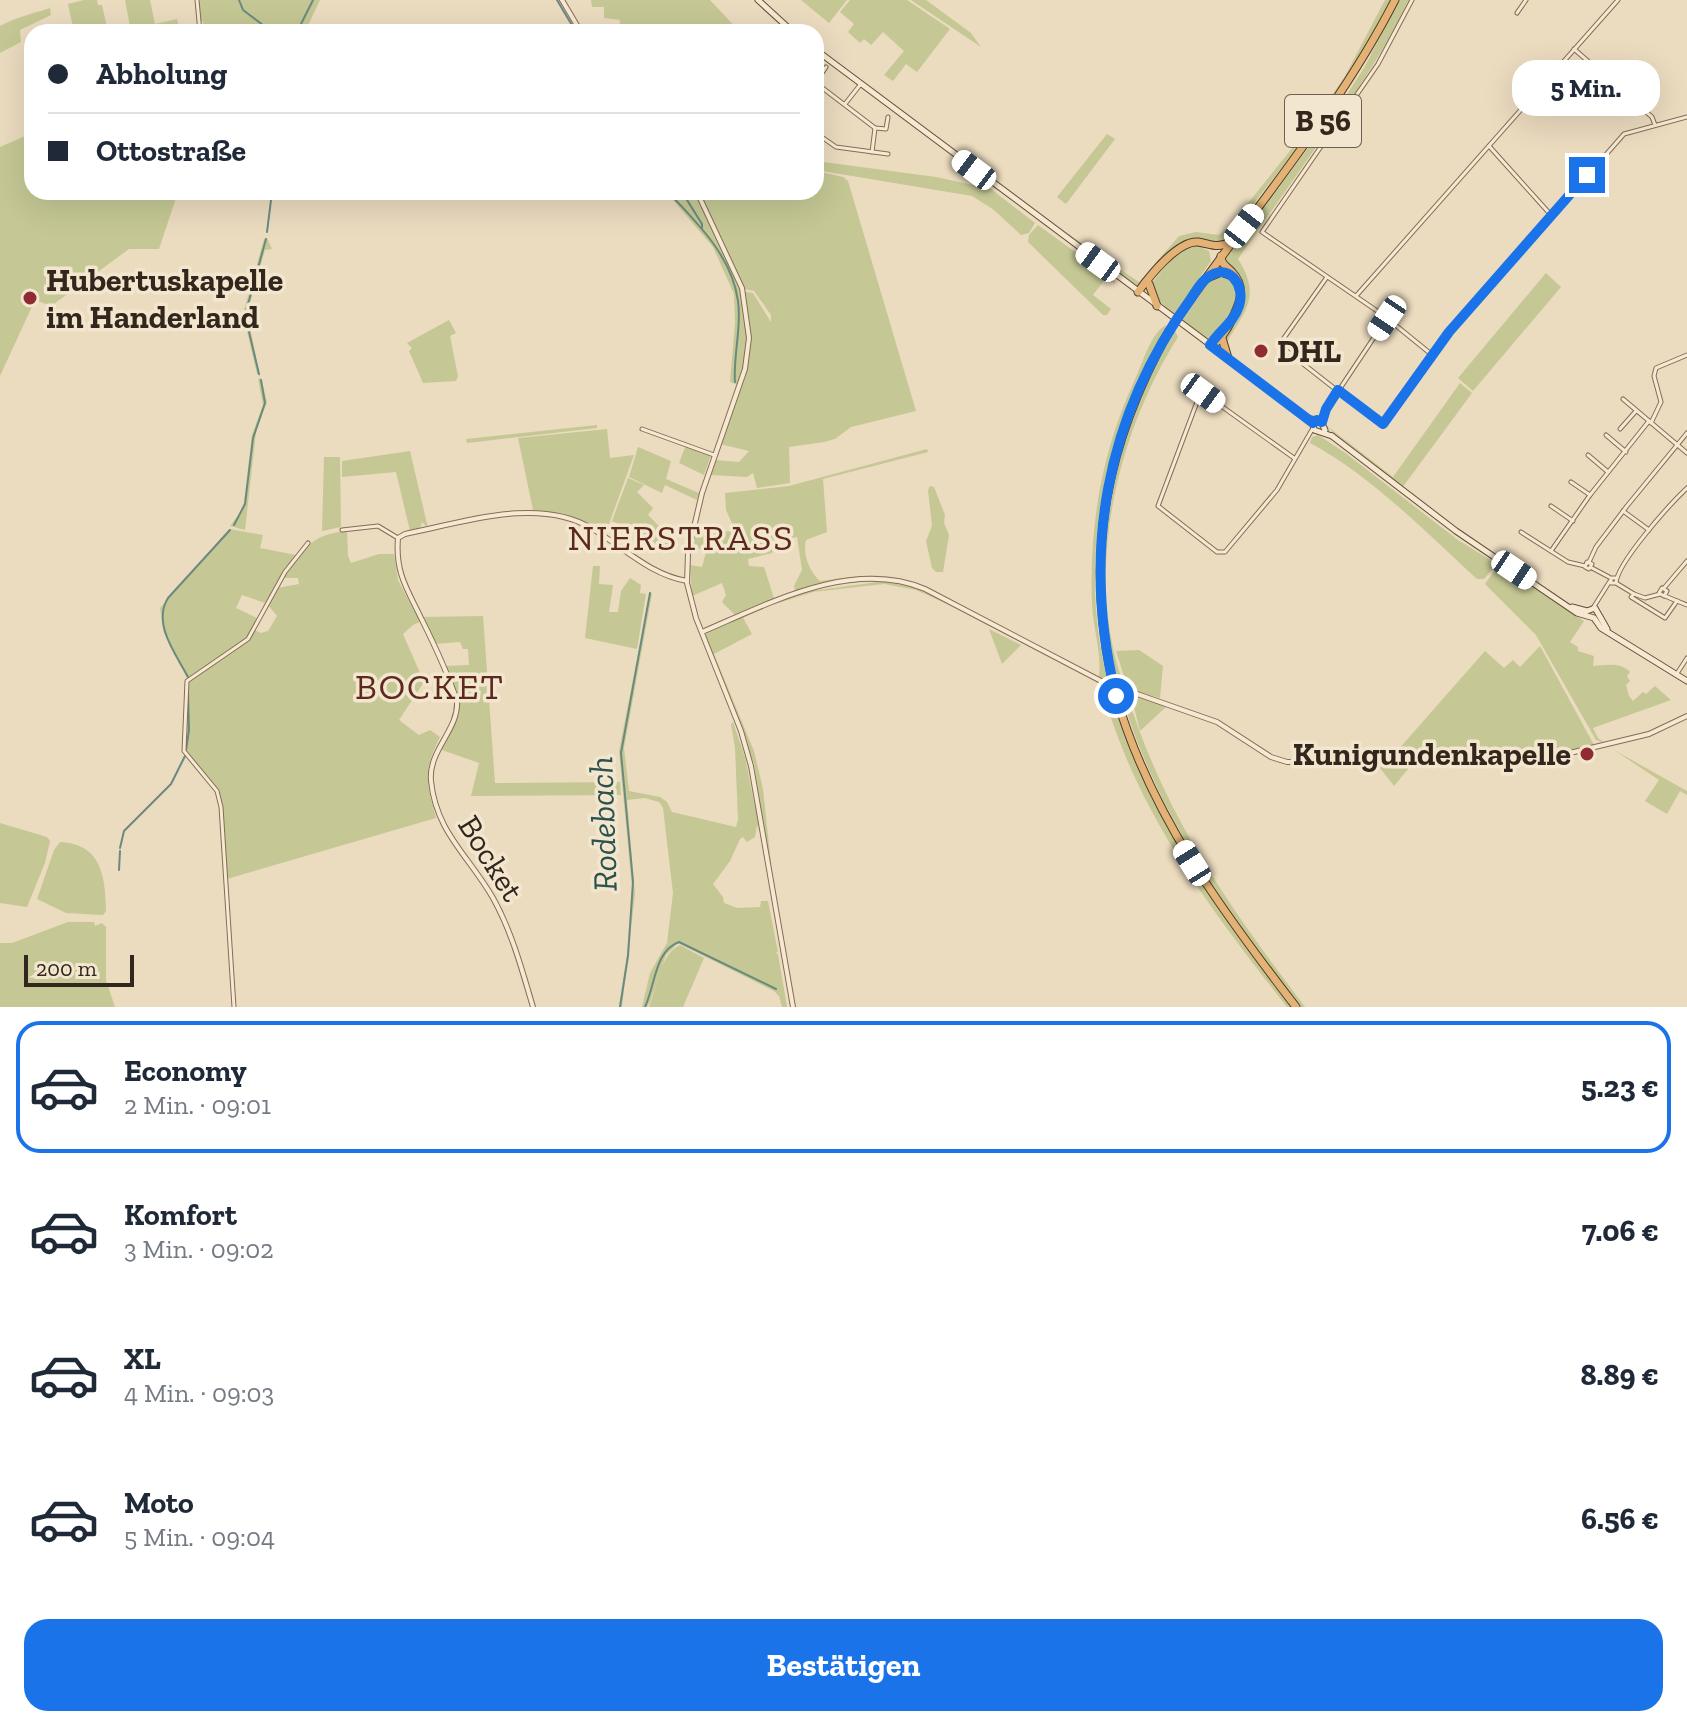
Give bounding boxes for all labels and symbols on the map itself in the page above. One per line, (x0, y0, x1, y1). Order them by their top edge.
callout: 5 Min. (1513, 59, 1661, 115)
road number: B 56 (1285, 95, 1361, 147)
car (948, 146, 1000, 194)
route end (1569, 157, 1605, 193)
car (1220, 200, 1268, 252)
car (1072, 238, 1124, 286)
place label: Hubertuskapelle im Handerland (46, 261, 283, 336)
marker: Hubertuskapelle im Handerland (21, 289, 39, 307)
car (1364, 291, 1410, 345)
place label: DHL (1277, 332, 1341, 370)
marker: DHL (1252, 342, 1270, 360)
car (1177, 369, 1229, 417)
district label: NIERSTRASS (568, 516, 794, 559)
car (1487, 547, 1541, 593)
district label: BOCKET (355, 665, 505, 708)
route start (1098, 678, 1134, 714)
place label: Kunigundenkapelle (1293, 735, 1571, 773)
marker: Kunigundenkapelle (1578, 745, 1596, 763)
water label: Rodebach (580, 756, 626, 892)
street label: Bocket (450, 808, 532, 908)
car (1169, 836, 1215, 890)
scale bar (24, 951, 134, 987)

